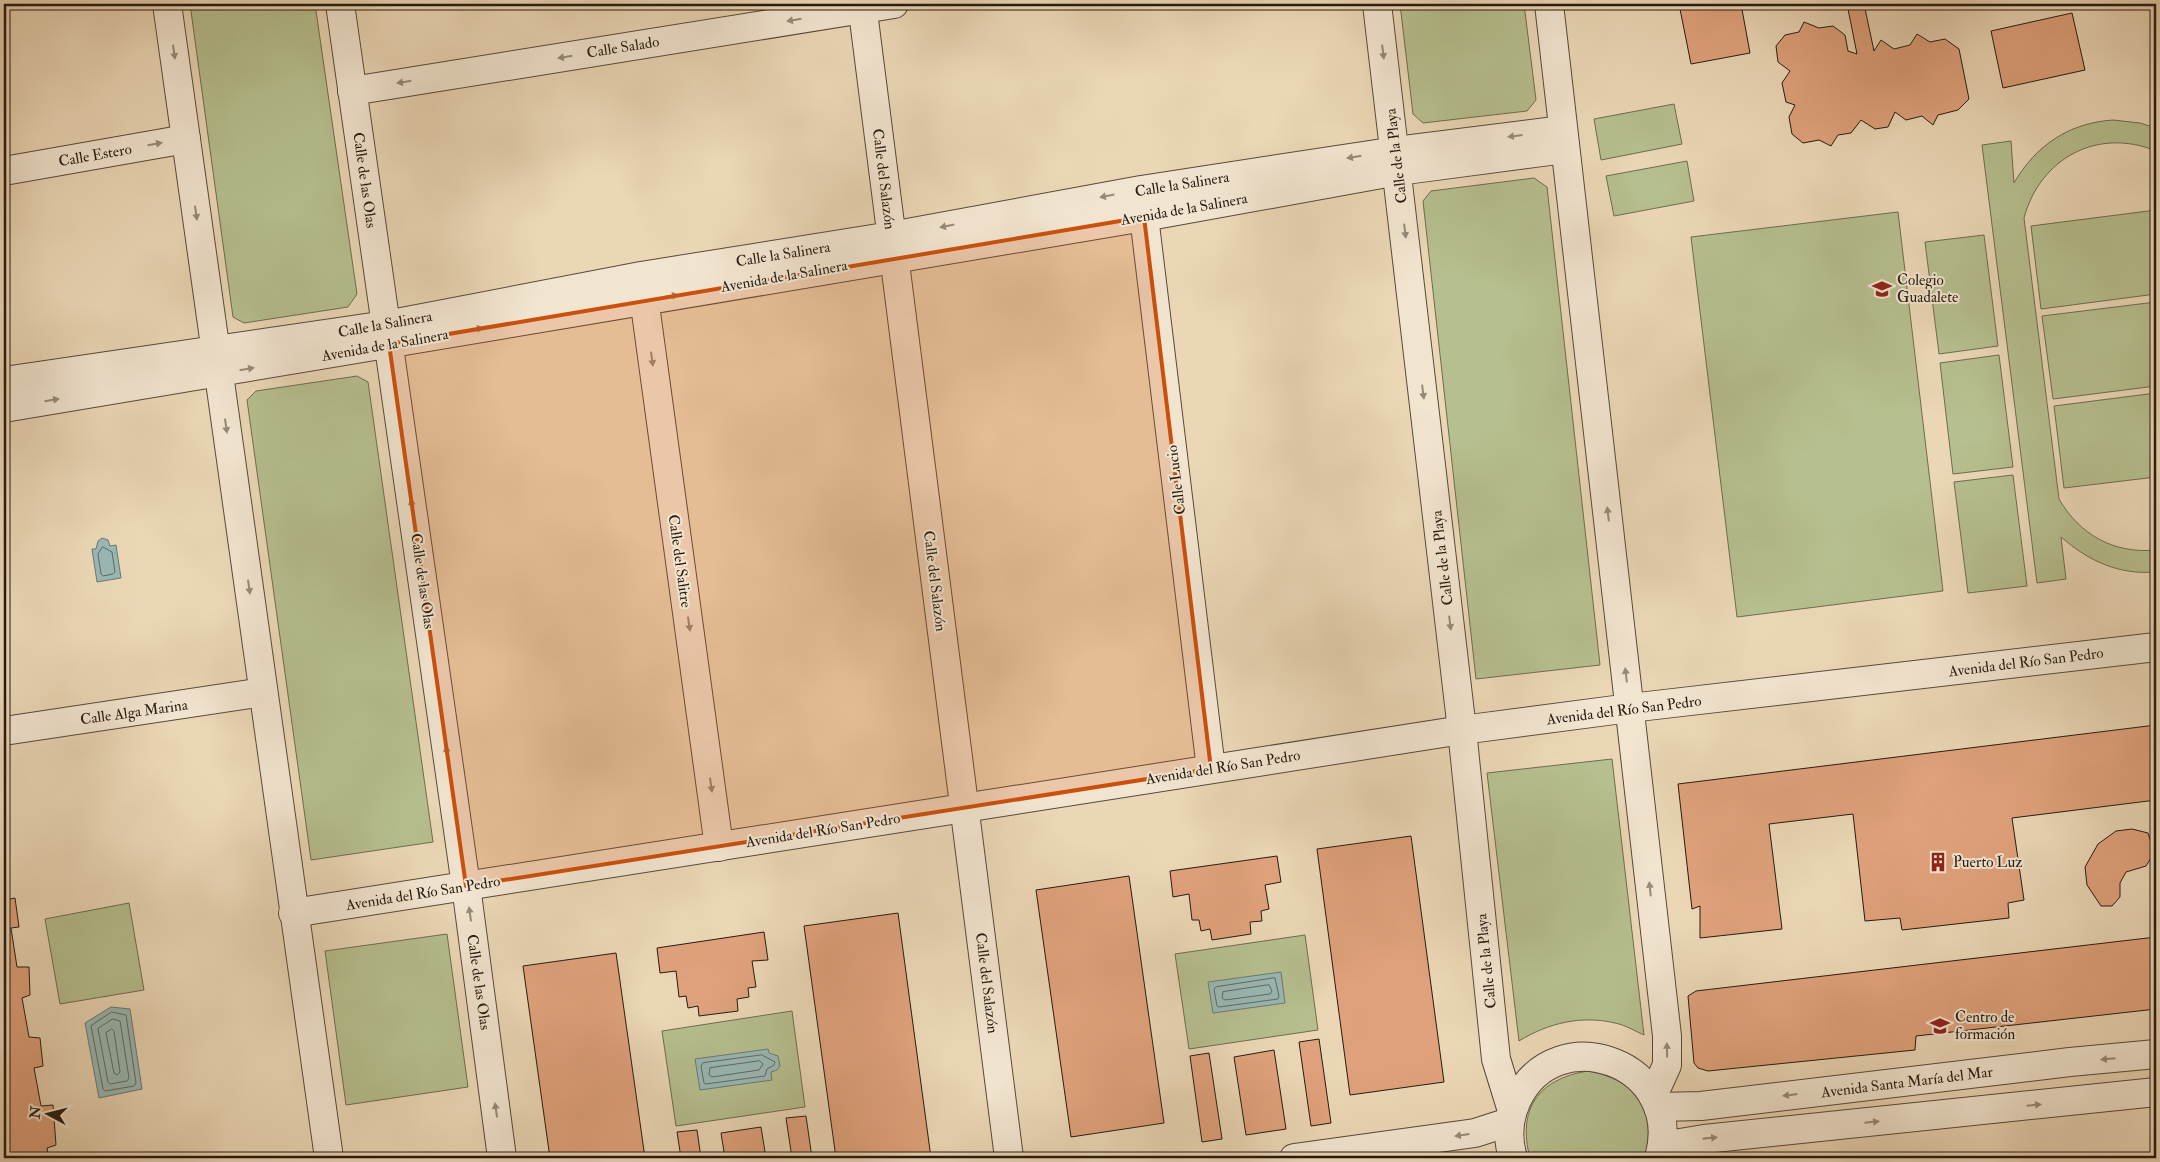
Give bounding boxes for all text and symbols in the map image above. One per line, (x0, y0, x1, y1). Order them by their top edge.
one-way arrow (786, 17, 802, 25)
street label: Calle Salado (585, 32, 661, 63)
one-way arrow (170, 44, 178, 60)
one-way arrow (1379, 44, 1387, 60)
one-way arrow (556, 53, 572, 61)
one-way arrow (396, 79, 412, 87)
street label: Calle de la Playa (1381, 107, 1412, 204)
street label: Calle del Salazón (868, 128, 899, 231)
street label: Calle de las Olas (348, 131, 381, 229)
one-way arrow (1507, 132, 1523, 140)
street label: Calle Estero (57, 140, 133, 171)
one-way arrow (148, 140, 164, 148)
one-way arrow (1346, 154, 1362, 162)
street label: Calle la Salinera (1133, 168, 1232, 201)
street label: Avenida de la Salinera (1118, 189, 1250, 230)
one-way arrow (1099, 193, 1115, 201)
one-way arrow (192, 205, 200, 221)
one-way arrow (940, 222, 955, 230)
one-way arrow (1401, 223, 1409, 239)
street label: Calle la Salinera (734, 238, 833, 271)
street label: Avenida de la Salinera (718, 256, 850, 297)
place label: Colegio Guadalete (1897, 271, 1958, 307)
school or university icon: Colegio Guadalete (1871, 278, 1893, 300)
one-way arrow (663, 291, 679, 299)
street label: Calle la Salinera (336, 307, 435, 342)
street label: Avenida de la Salinera (319, 325, 451, 366)
one-way arrow (468, 325, 484, 333)
one-way arrow (648, 352, 656, 368)
one-way arrow (239, 364, 255, 372)
one-way arrow (1419, 385, 1427, 401)
one-way arrow (44, 396, 60, 404)
one-way arrow (222, 418, 230, 434)
street label: Calle Lucio (1163, 444, 1190, 516)
one-way arrow (408, 497, 416, 513)
one-way arrow (1604, 505, 1612, 521)
street label: Calle de la Playa (1427, 509, 1458, 606)
street label: Calle del Salitre (664, 513, 695, 609)
street label: Calle del Salazón (919, 530, 950, 633)
street label: Calle de las Olas (406, 532, 439, 630)
one-way arrow (245, 579, 253, 595)
one-way arrow (1446, 616, 1454, 632)
one-way arrow (685, 617, 693, 633)
street label: Avenida del Río San Pedro (1946, 644, 2105, 682)
one-way arrow (1622, 667, 1630, 683)
street label: Avenida del Río San Pedro (1544, 692, 1703, 730)
street label: Calle Alga Marina (79, 695, 190, 729)
one-way arrow (443, 745, 451, 761)
street label: Avenida del Río San Pedro (1144, 746, 1302, 789)
one-way arrow (707, 778, 715, 794)
street label: Avenida del Río San Pedro (744, 809, 902, 852)
building icon: Puerto Luz (1927, 851, 1949, 873)
place label: Puerto Luz (1953, 853, 2022, 872)
street label: Avenida del Río San Pedro (344, 872, 502, 915)
one-way arrow (1646, 880, 1654, 896)
one-way arrow (465, 906, 473, 922)
street label: Calle de la Playa (1472, 912, 1501, 1009)
street label: Calle del Salazón (971, 932, 1002, 1035)
street label: Calle de las Olas (462, 933, 495, 1031)
place label: Centro de formación (1955, 1008, 2016, 1044)
school or university icon: Centro de formación (1929, 1015, 1951, 1037)
one-way arrow (1663, 1042, 1671, 1058)
one-way arrow (2099, 1055, 2115, 1063)
street label: Avenida Santa María del Mar (1819, 1062, 1994, 1103)
north arrow (22, 1090, 72, 1140)
one-way arrow (1782, 1091, 1798, 1099)
one-way arrow (2026, 1101, 2042, 1109)
one-way arrow (492, 1102, 500, 1118)
text: N (26, 1105, 45, 1121)
one-way arrow (1864, 1118, 1880, 1126)
one-way arrow (1454, 1131, 1470, 1139)
one-way arrow (1703, 1134, 1719, 1142)

